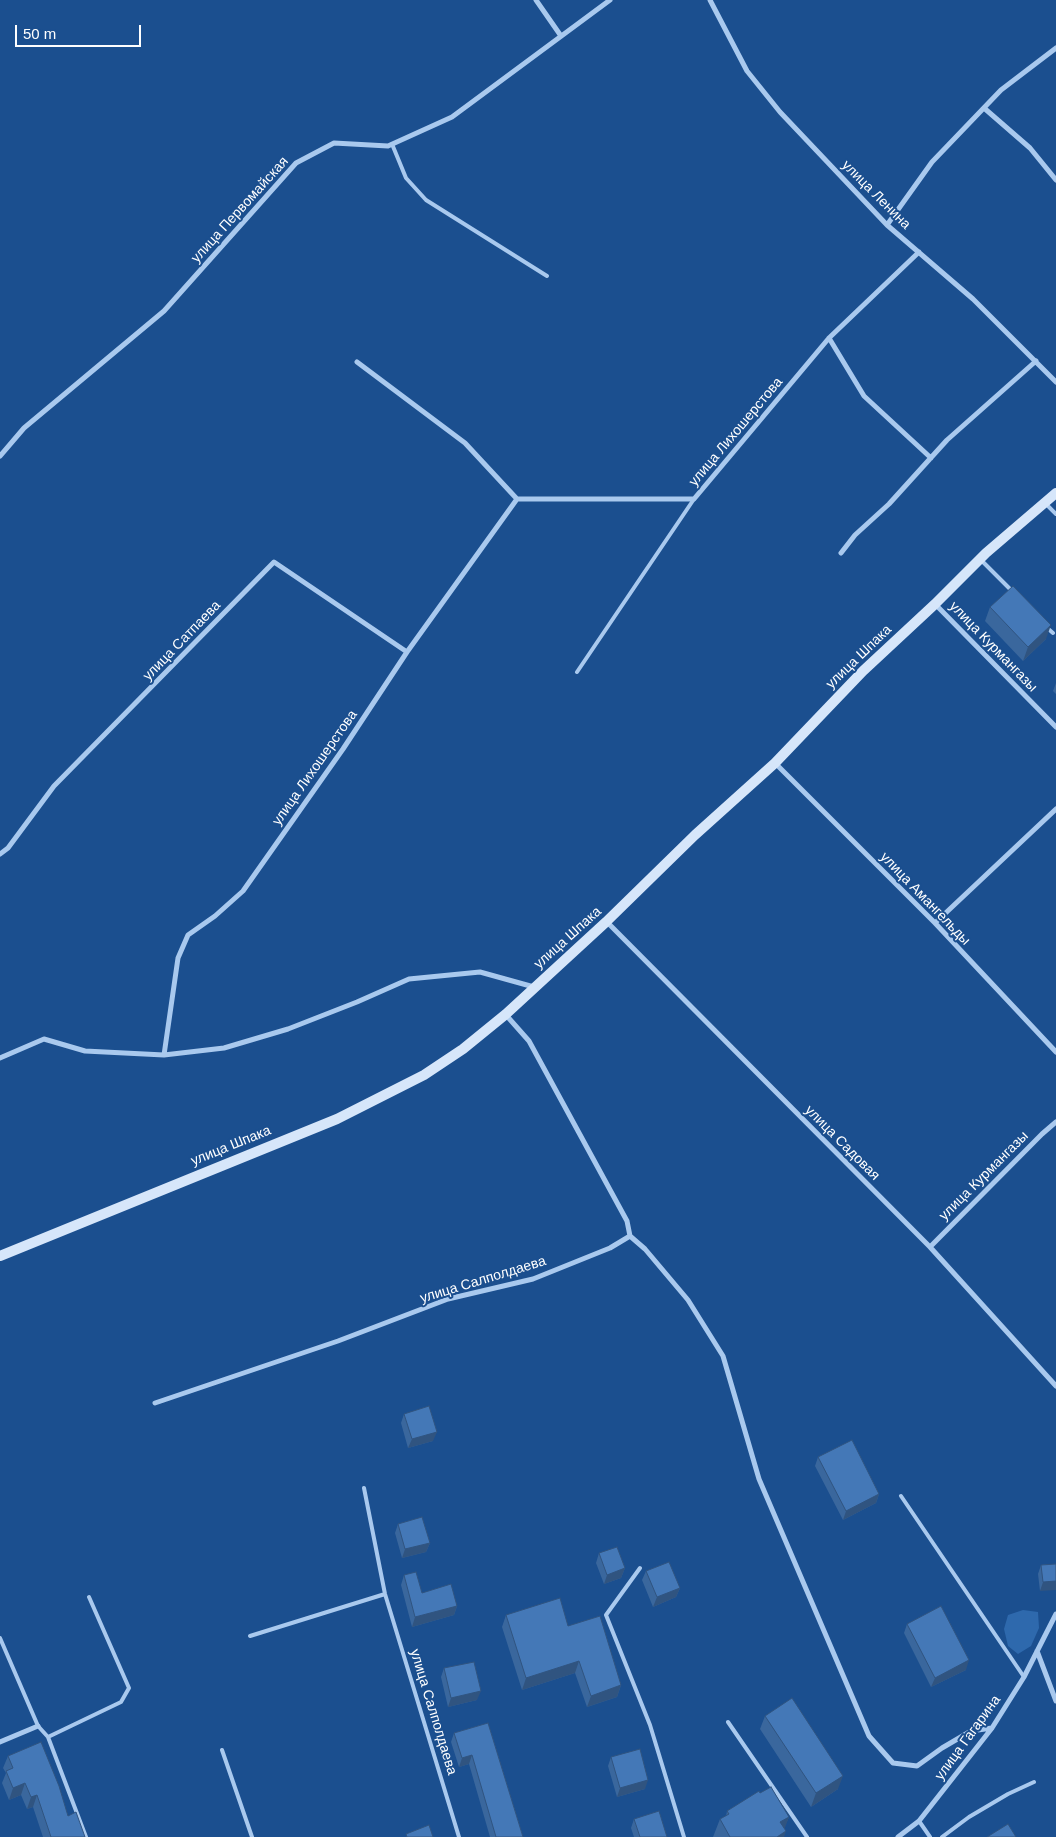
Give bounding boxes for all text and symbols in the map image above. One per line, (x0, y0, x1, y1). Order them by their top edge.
scale bar (18, 15, 144, 47)
text: 50 m (23, 25, 56, 42)
street label: улица Первомайская (188, 153, 292, 267)
street label: улица Ленина (838, 157, 914, 233)
street label: улица Лихошерстова (686, 374, 786, 490)
street label: улица Сатпаева (140, 597, 224, 685)
street label: улица Курмангазы (946, 598, 1040, 696)
street label: улица Шпака (823, 622, 895, 692)
street label: улица Лихошерстова (269, 707, 361, 829)
street label: улица Амангельды (876, 849, 974, 949)
street label: улица Шпака (531, 903, 605, 973)
street label: улица Садовая (801, 1102, 883, 1184)
street label: улица Шпака (189, 1122, 273, 1170)
street label: улица Курмангазы (936, 1128, 1032, 1224)
street label: улица Салполдаева (418, 1253, 548, 1307)
street label: улица Салполдаева (406, 1647, 460, 1777)
street label: улица Гагарина (932, 1692, 1004, 1784)

